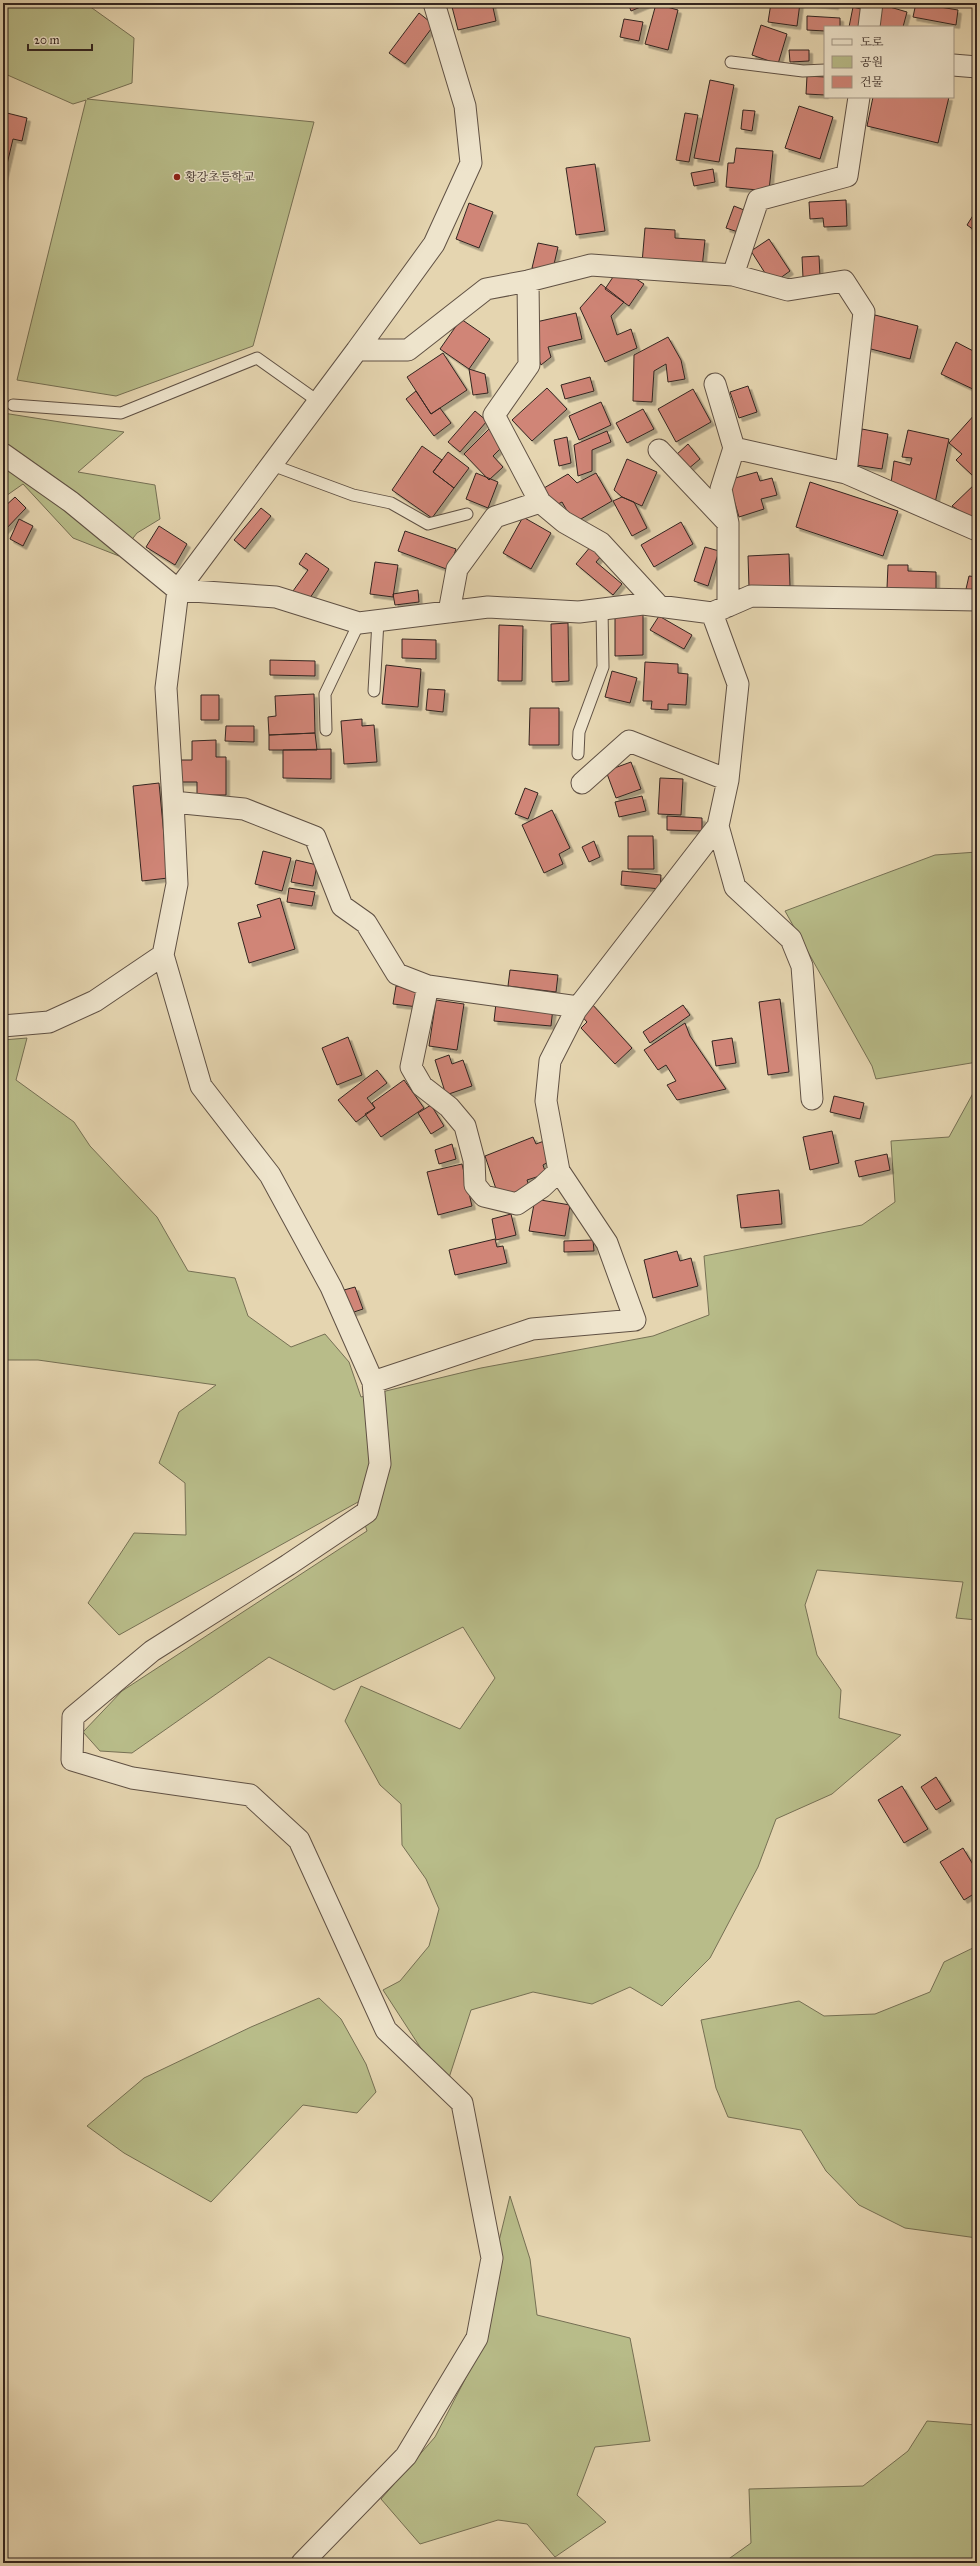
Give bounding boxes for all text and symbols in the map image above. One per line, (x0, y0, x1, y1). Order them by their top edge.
scale bar (28, 26, 92, 52)
legend (824, 26, 954, 98)
text: 20 m (34, 33, 60, 47)
text: 도로 (860, 35, 884, 49)
text: 공원 (860, 55, 883, 69)
text: 건물 (860, 75, 884, 89)
place label: 황강초등학교 (185, 170, 255, 184)
marker: 황강초등학교 (172, 172, 182, 182)

